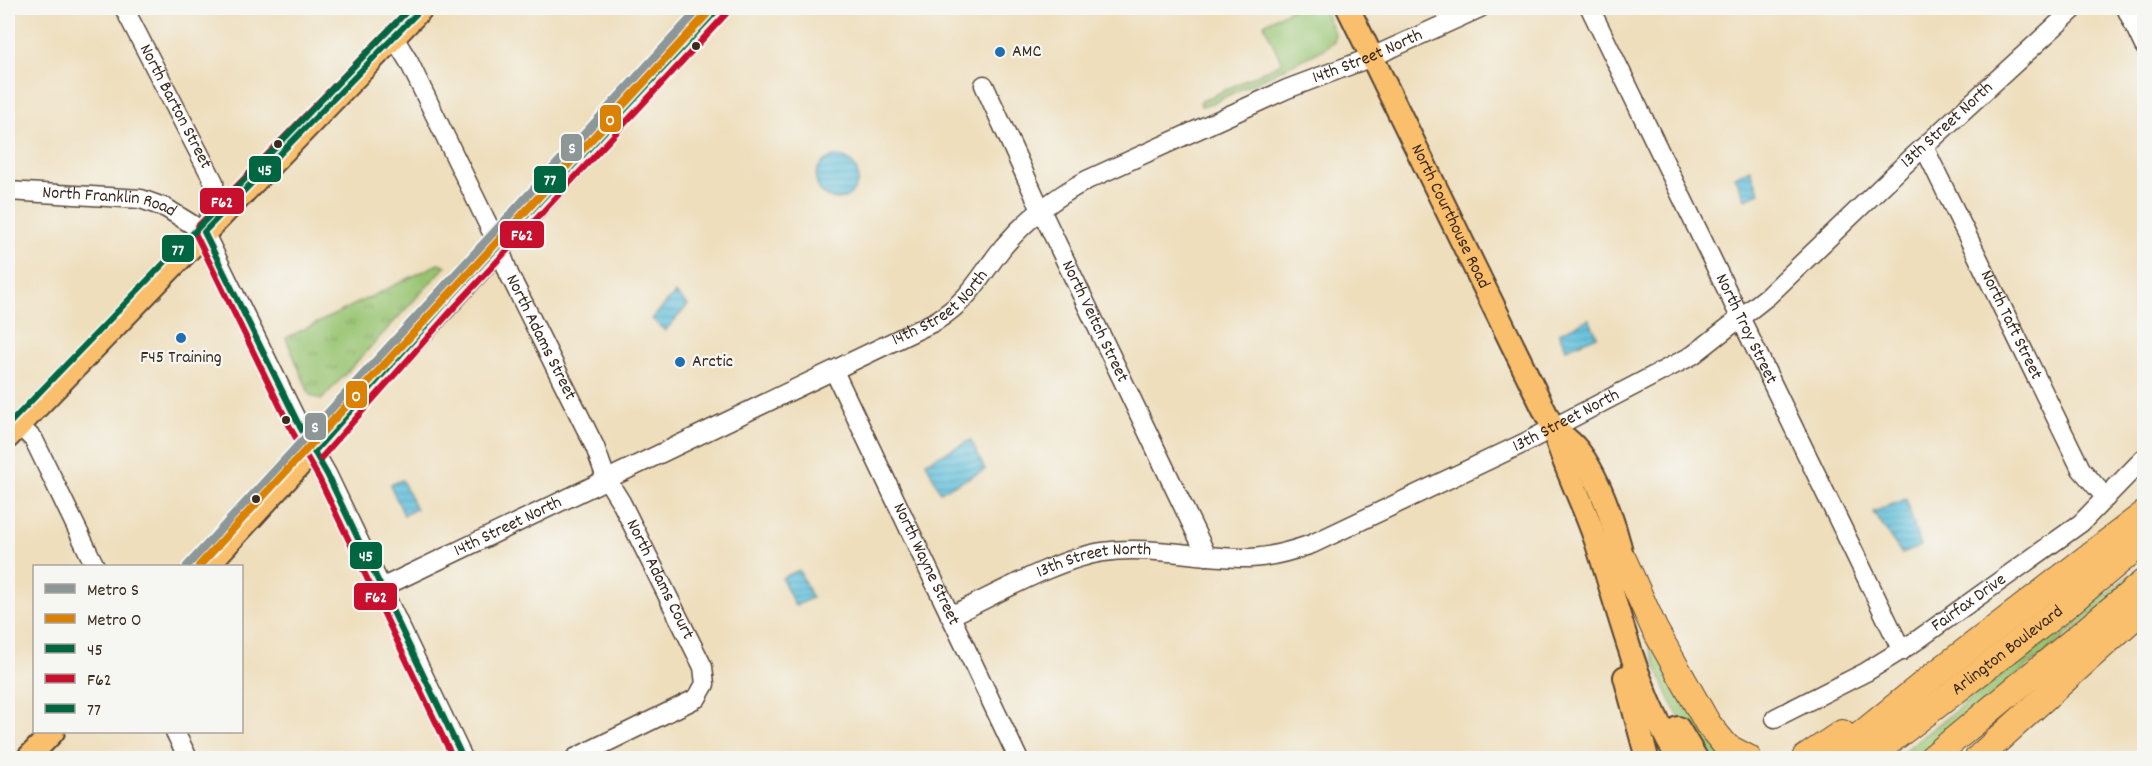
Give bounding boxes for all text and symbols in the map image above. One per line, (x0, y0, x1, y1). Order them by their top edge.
street label: 14th Street North (1309, 23, 1427, 91)
street label: North Barton Street (132, 40, 218, 174)
unlabelled marker (690, 40, 702, 52)
place label: AMC (1012, 40, 1041, 65)
marker: AMC (993, 45, 1007, 59)
street label: 13th Street North (1896, 76, 1999, 174)
line badge: O (599, 104, 622, 133)
text: O (605, 110, 615, 133)
line badge: S (560, 133, 583, 162)
unlabelled marker (272, 138, 284, 150)
text: S (568, 138, 576, 161)
street label: North Courthouse Road (1404, 140, 1496, 293)
line badge: 45 (248, 155, 282, 183)
text: 45 (258, 160, 272, 183)
line badge: 77 (533, 165, 567, 194)
text: 77 (544, 170, 556, 193)
street label: North Franklin Road (42, 181, 181, 224)
line badge: F62 (199, 187, 245, 215)
text: F62 (211, 192, 233, 215)
line badge: F62 (499, 220, 545, 249)
text: F62 (511, 225, 533, 248)
line badge: 77 (161, 234, 195, 263)
text: 77 (172, 240, 184, 263)
street label: North Veitch Street (1055, 256, 1135, 387)
street label: 14th Street North (888, 265, 995, 353)
street label: North Taft Street (1973, 266, 2048, 384)
street label: North Troy Street (1708, 270, 1783, 389)
street label: North Adams Street (499, 271, 582, 405)
marker: F45 Training (174, 331, 188, 345)
place label: F45 Training (140, 346, 222, 371)
place label: Arctic (692, 350, 733, 375)
marker: Arctic (673, 355, 687, 369)
line badge: O (345, 380, 368, 409)
street label: 13th Street North (1509, 383, 1624, 459)
text: O (351, 386, 361, 409)
line badge: S (304, 412, 327, 441)
unlabelled marker (280, 414, 292, 426)
text: S (311, 417, 319, 440)
street label: 14th Street North (450, 490, 566, 563)
unlabelled marker (250, 493, 262, 505)
street label: North Wayne Street (886, 499, 966, 630)
street label: North Adams Court (619, 515, 700, 644)
street label: 13th Street North (1033, 538, 1152, 585)
line badge: 45 (349, 541, 383, 570)
text: 45 (359, 546, 373, 569)
legend (33, 565, 243, 733)
street label: Fairfax Drive (1926, 568, 2012, 638)
text: Metro S (87, 579, 139, 604)
line badge: F62 (353, 582, 398, 611)
text: F62 (365, 587, 387, 610)
street label: Arlington Boulevard (1946, 600, 2069, 702)
text: Metro O (87, 609, 141, 634)
text: 45 (87, 639, 103, 664)
text: F62 (87, 669, 112, 694)
text: 77 (87, 699, 101, 724)

